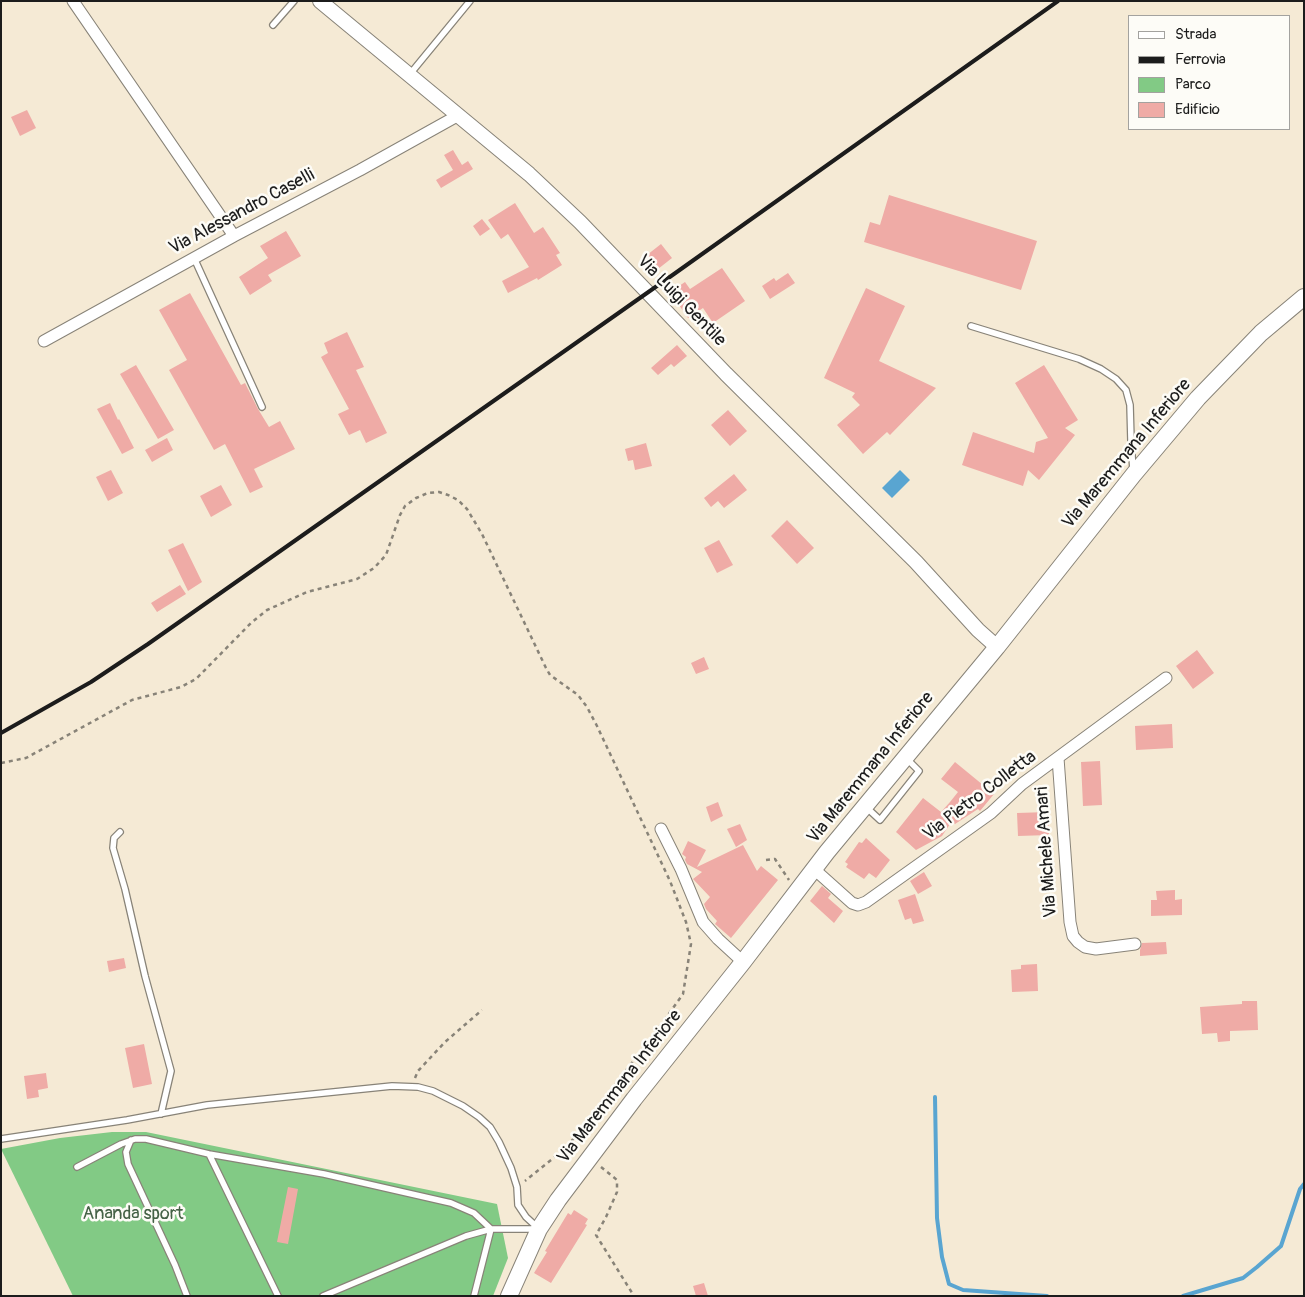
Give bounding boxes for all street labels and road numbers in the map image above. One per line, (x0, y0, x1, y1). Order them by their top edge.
street label: Via Alessandro Caselli (165, 164, 319, 260)
street label: Via Luigi Gentile (632, 251, 730, 351)
street label: Via Maremmana Inferiore (1058, 375, 1196, 533)
street label: Via Maremmana Inferiore (803, 688, 939, 848)
street label: Via Pietro Colletta (919, 746, 1041, 846)
street label: Via Michele Amari (1032, 786, 1062, 918)
street label: Via Maremmana Inferiore (553, 1006, 687, 1168)

